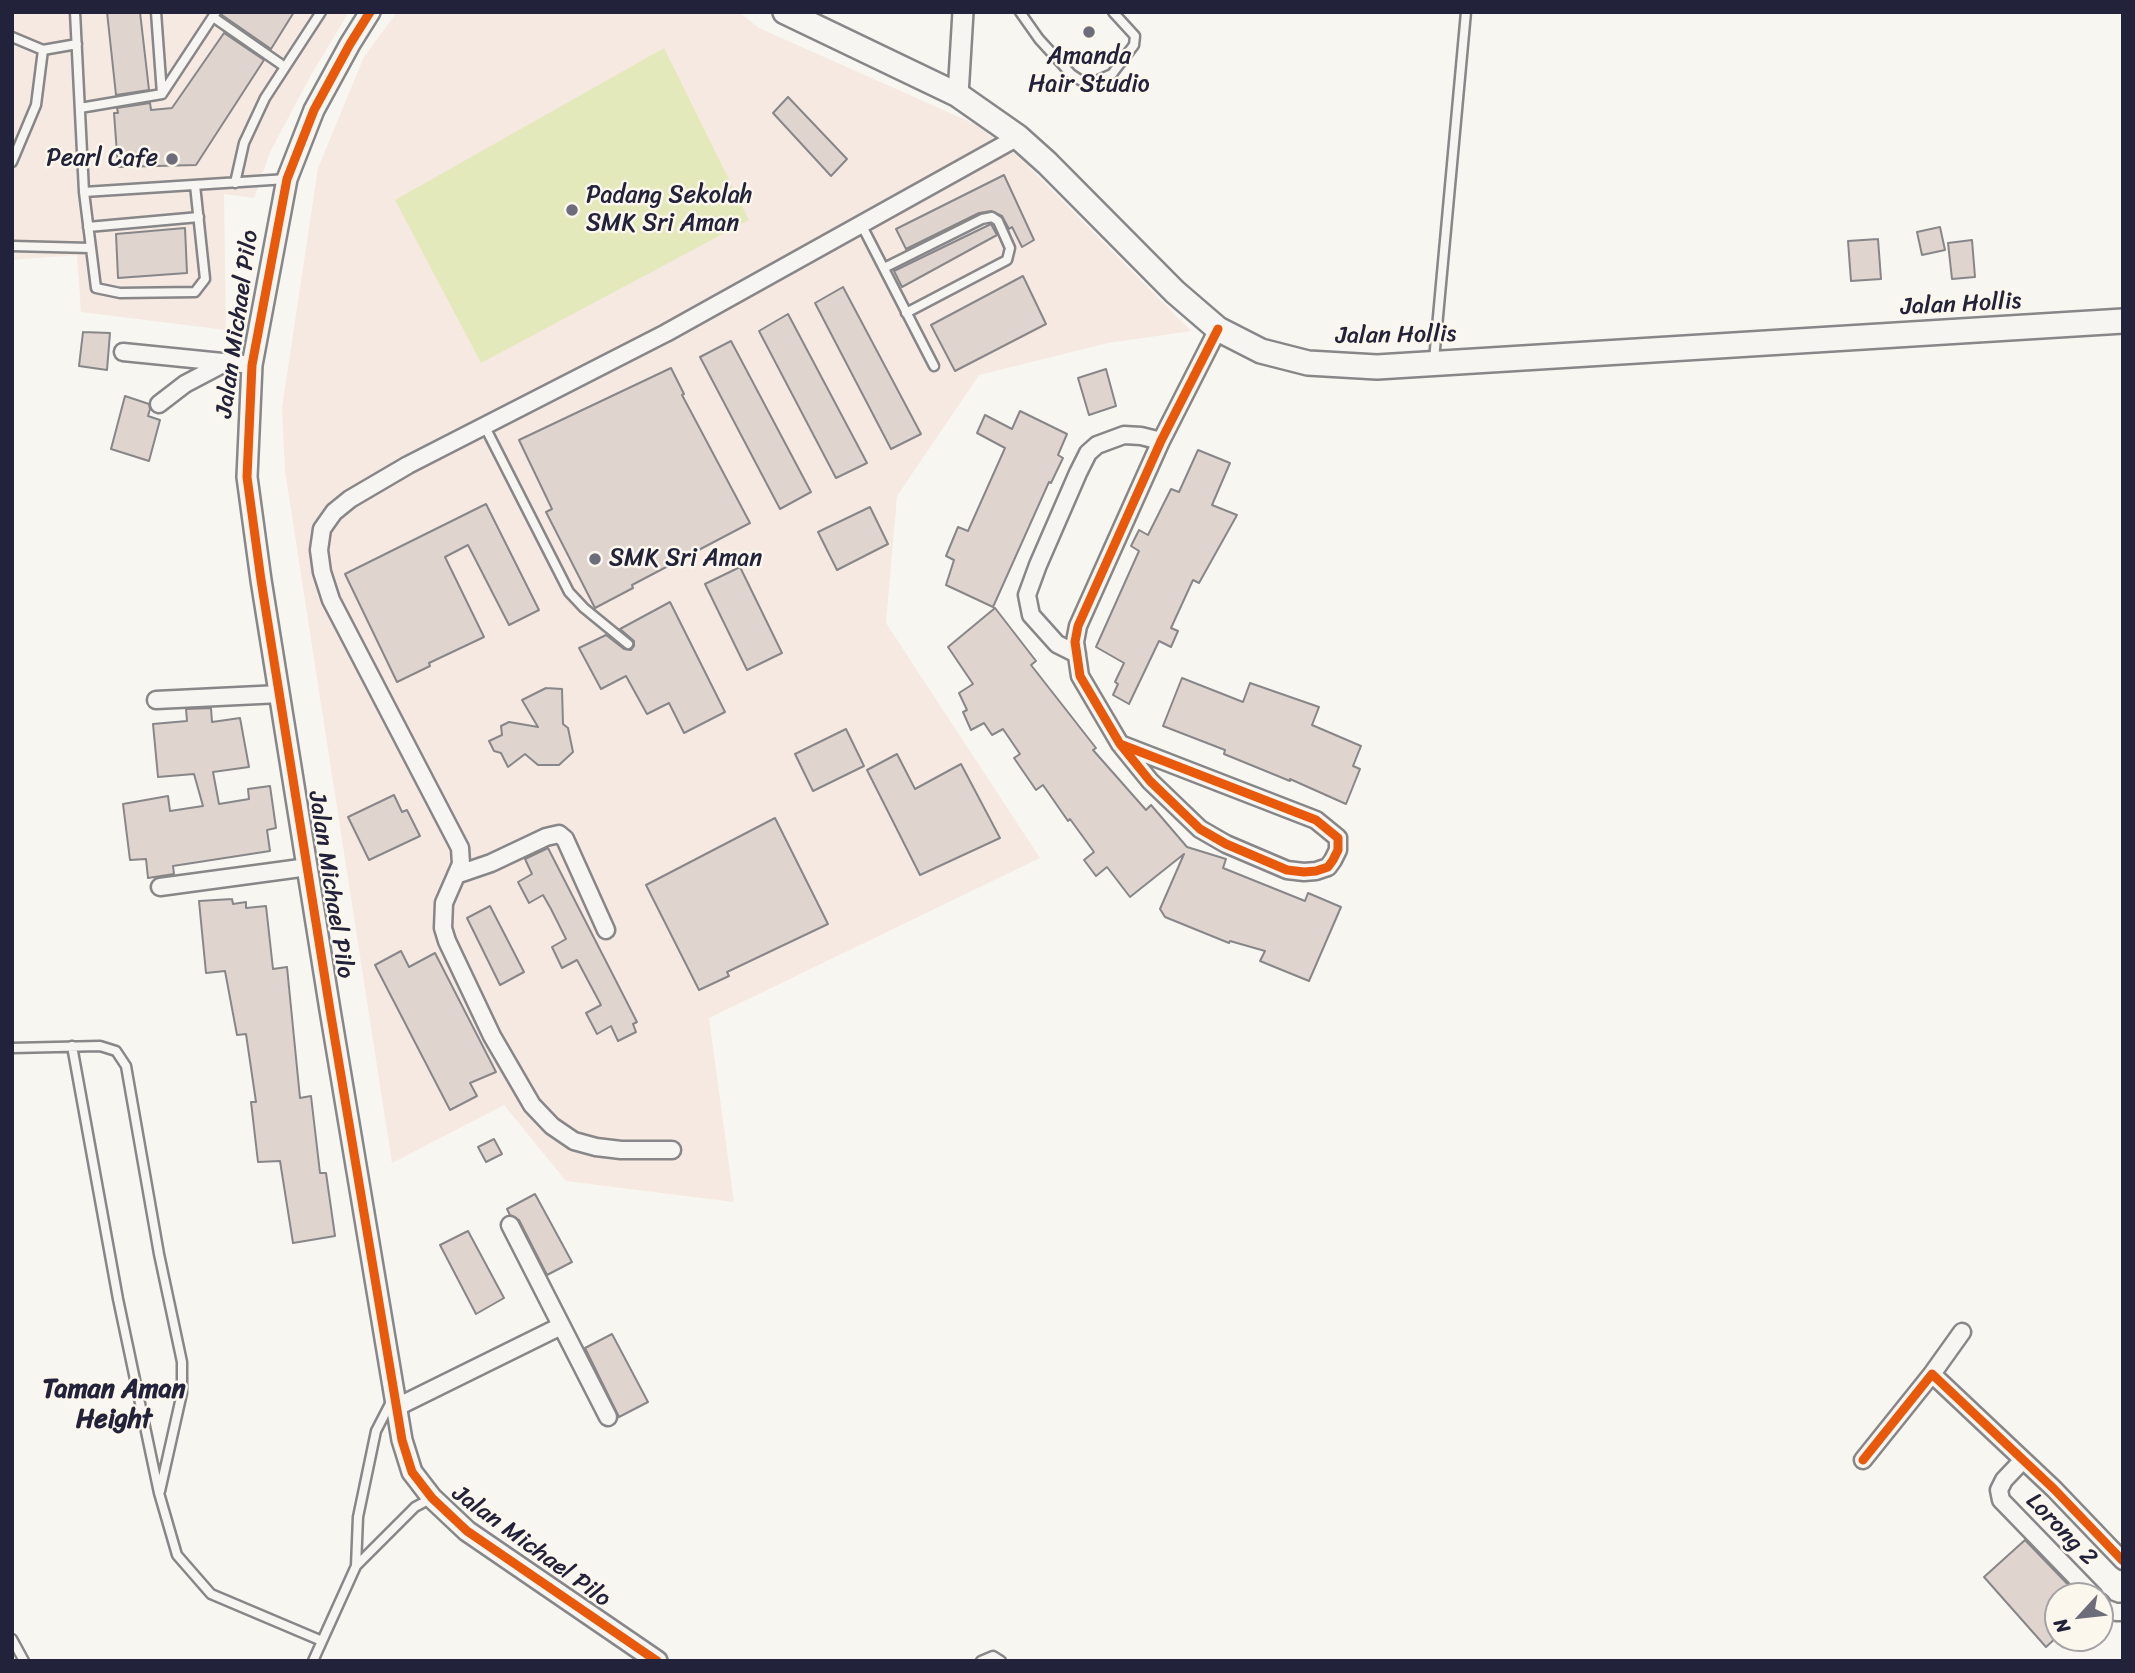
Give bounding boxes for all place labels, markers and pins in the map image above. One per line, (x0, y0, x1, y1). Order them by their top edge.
marker: Amanda Hair Studio (1081, 24, 1097, 40)
place label: Amanda Hair Studio (1028, 43, 1150, 99)
place label: Pearl Cafe (46, 145, 158, 173)
marker: Pearl Cafe (164, 151, 180, 167)
place label: Padang Sekolah SMK Sri Aman (586, 182, 752, 238)
marker: Padang Sekolah SMK Sri Aman (564, 202, 580, 218)
place label: SMK Sri Aman (609, 545, 762, 573)
marker: SMK Sri Aman (587, 551, 603, 567)

